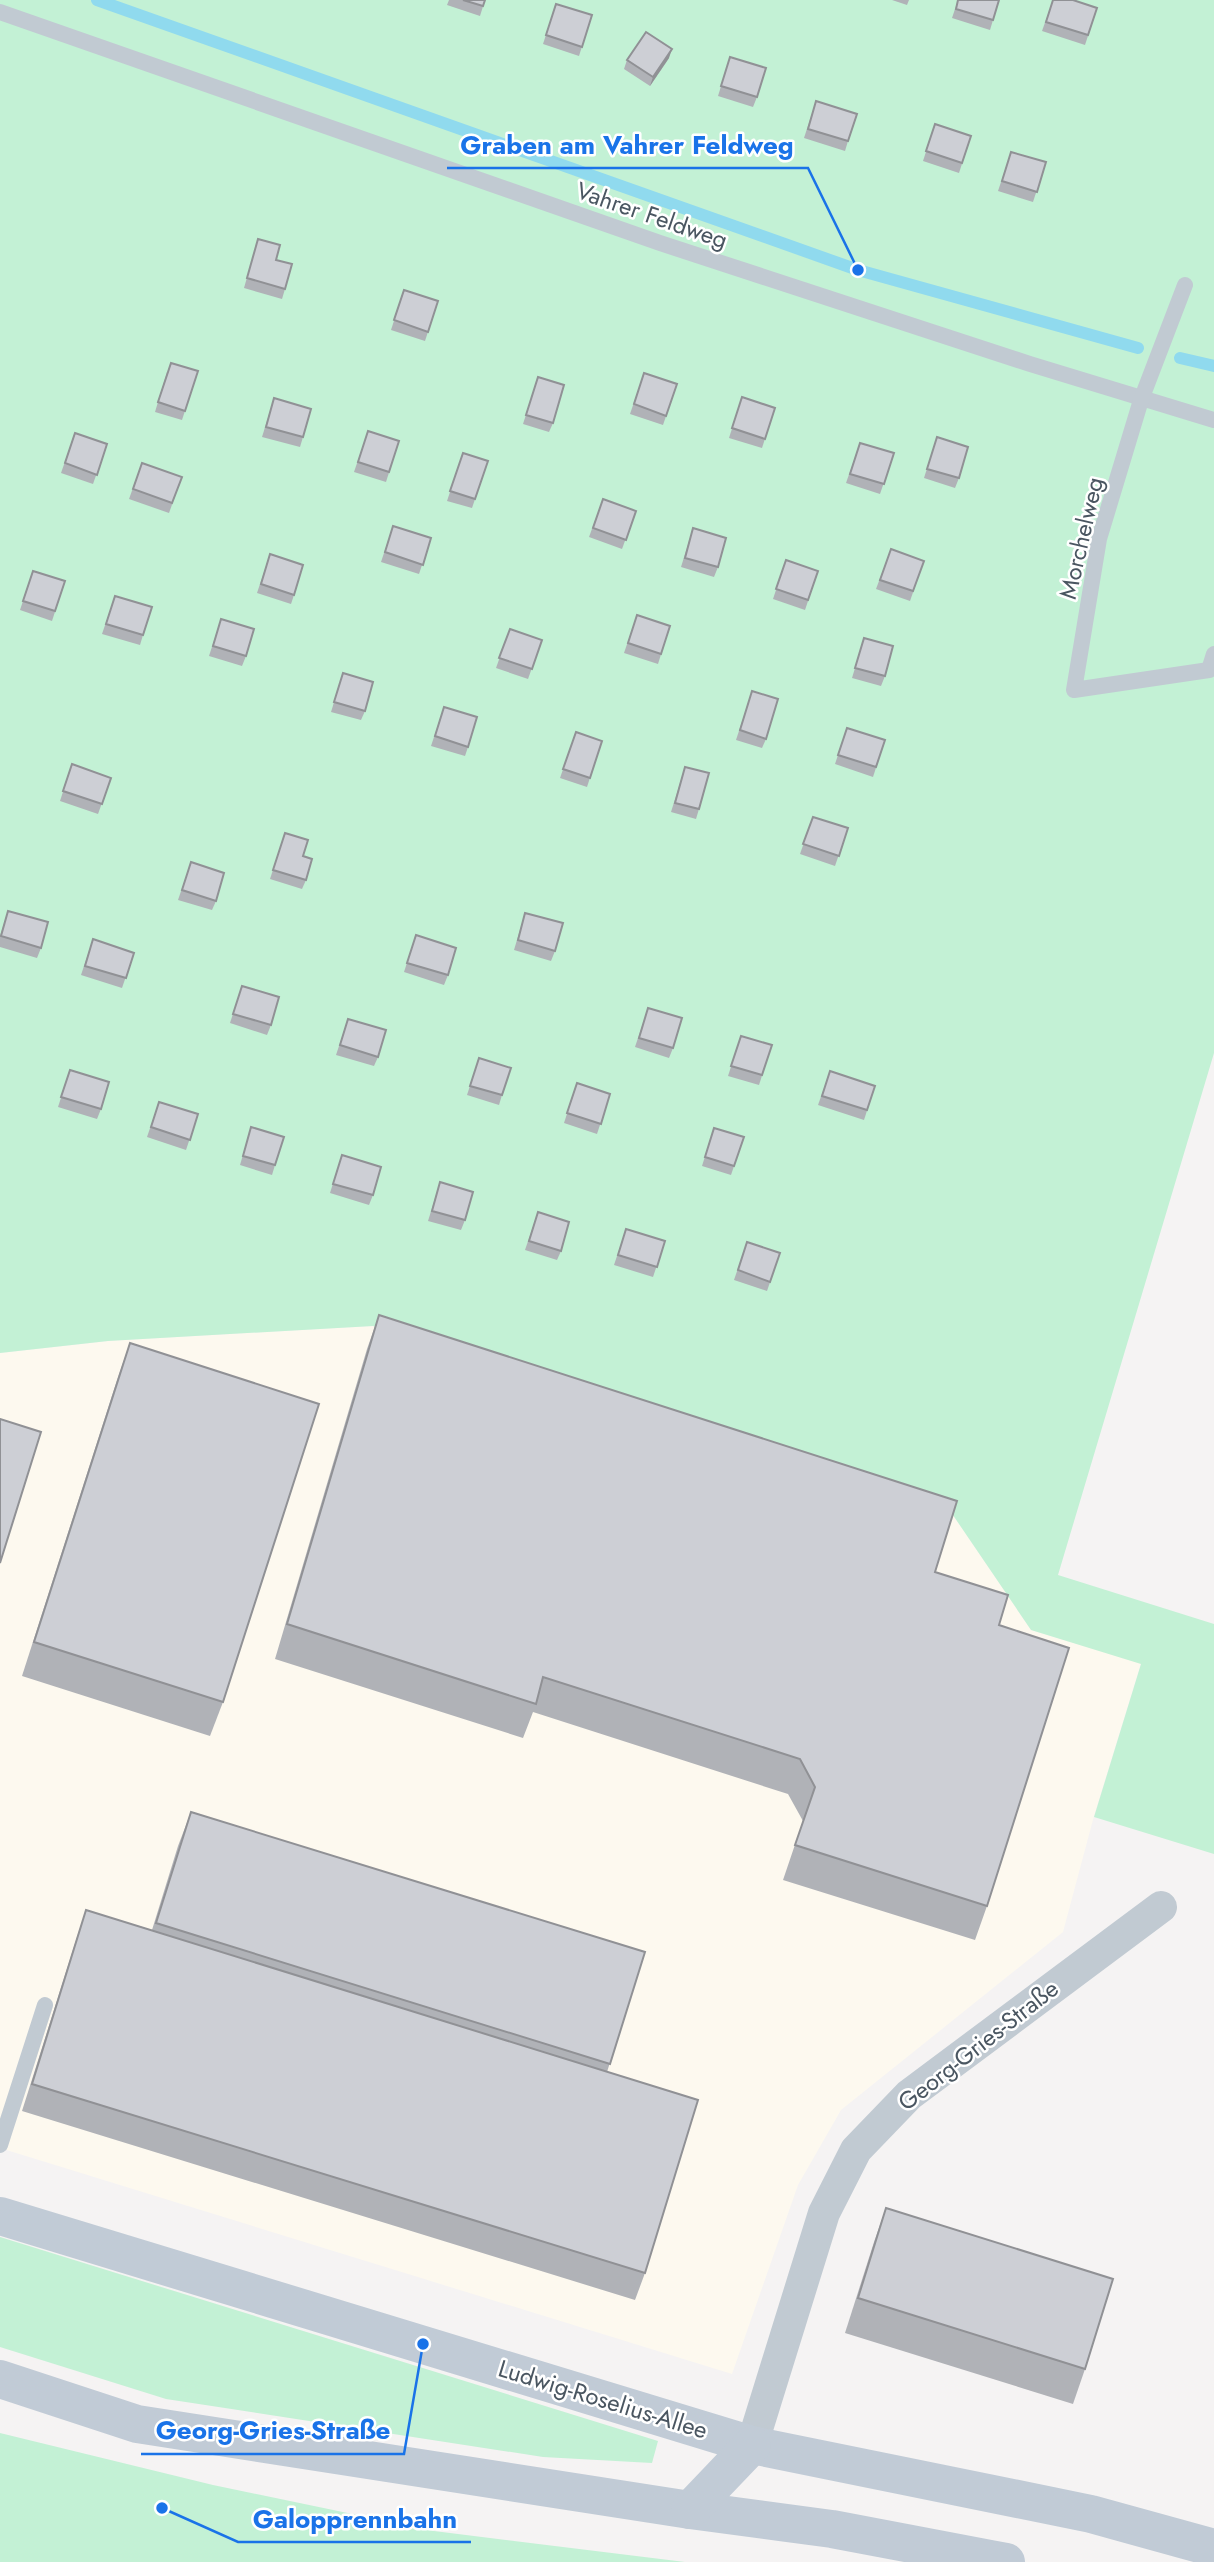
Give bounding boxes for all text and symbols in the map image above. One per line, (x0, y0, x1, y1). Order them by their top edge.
callout: Graben am Vahrer Feldweg (447, 121, 808, 168)
text: Graben am Vahrer Feldweg (460, 126, 794, 164)
street label: Vahrer Feldweg (572, 173, 732, 257)
street label: Morchelweg (1050, 473, 1112, 603)
street label: Georg-Gries-Straße (890, 1971, 1066, 2119)
street label: Ludwig-Roselius-Allee (494, 2351, 712, 2447)
callout: Georg-Gries-Straße (141, 2407, 404, 2454)
text: Georg-Gries-Straße (156, 2411, 390, 2449)
callout: Galopprennbahn (238, 2495, 471, 2542)
text: Galopprennbahn (253, 2500, 457, 2538)

